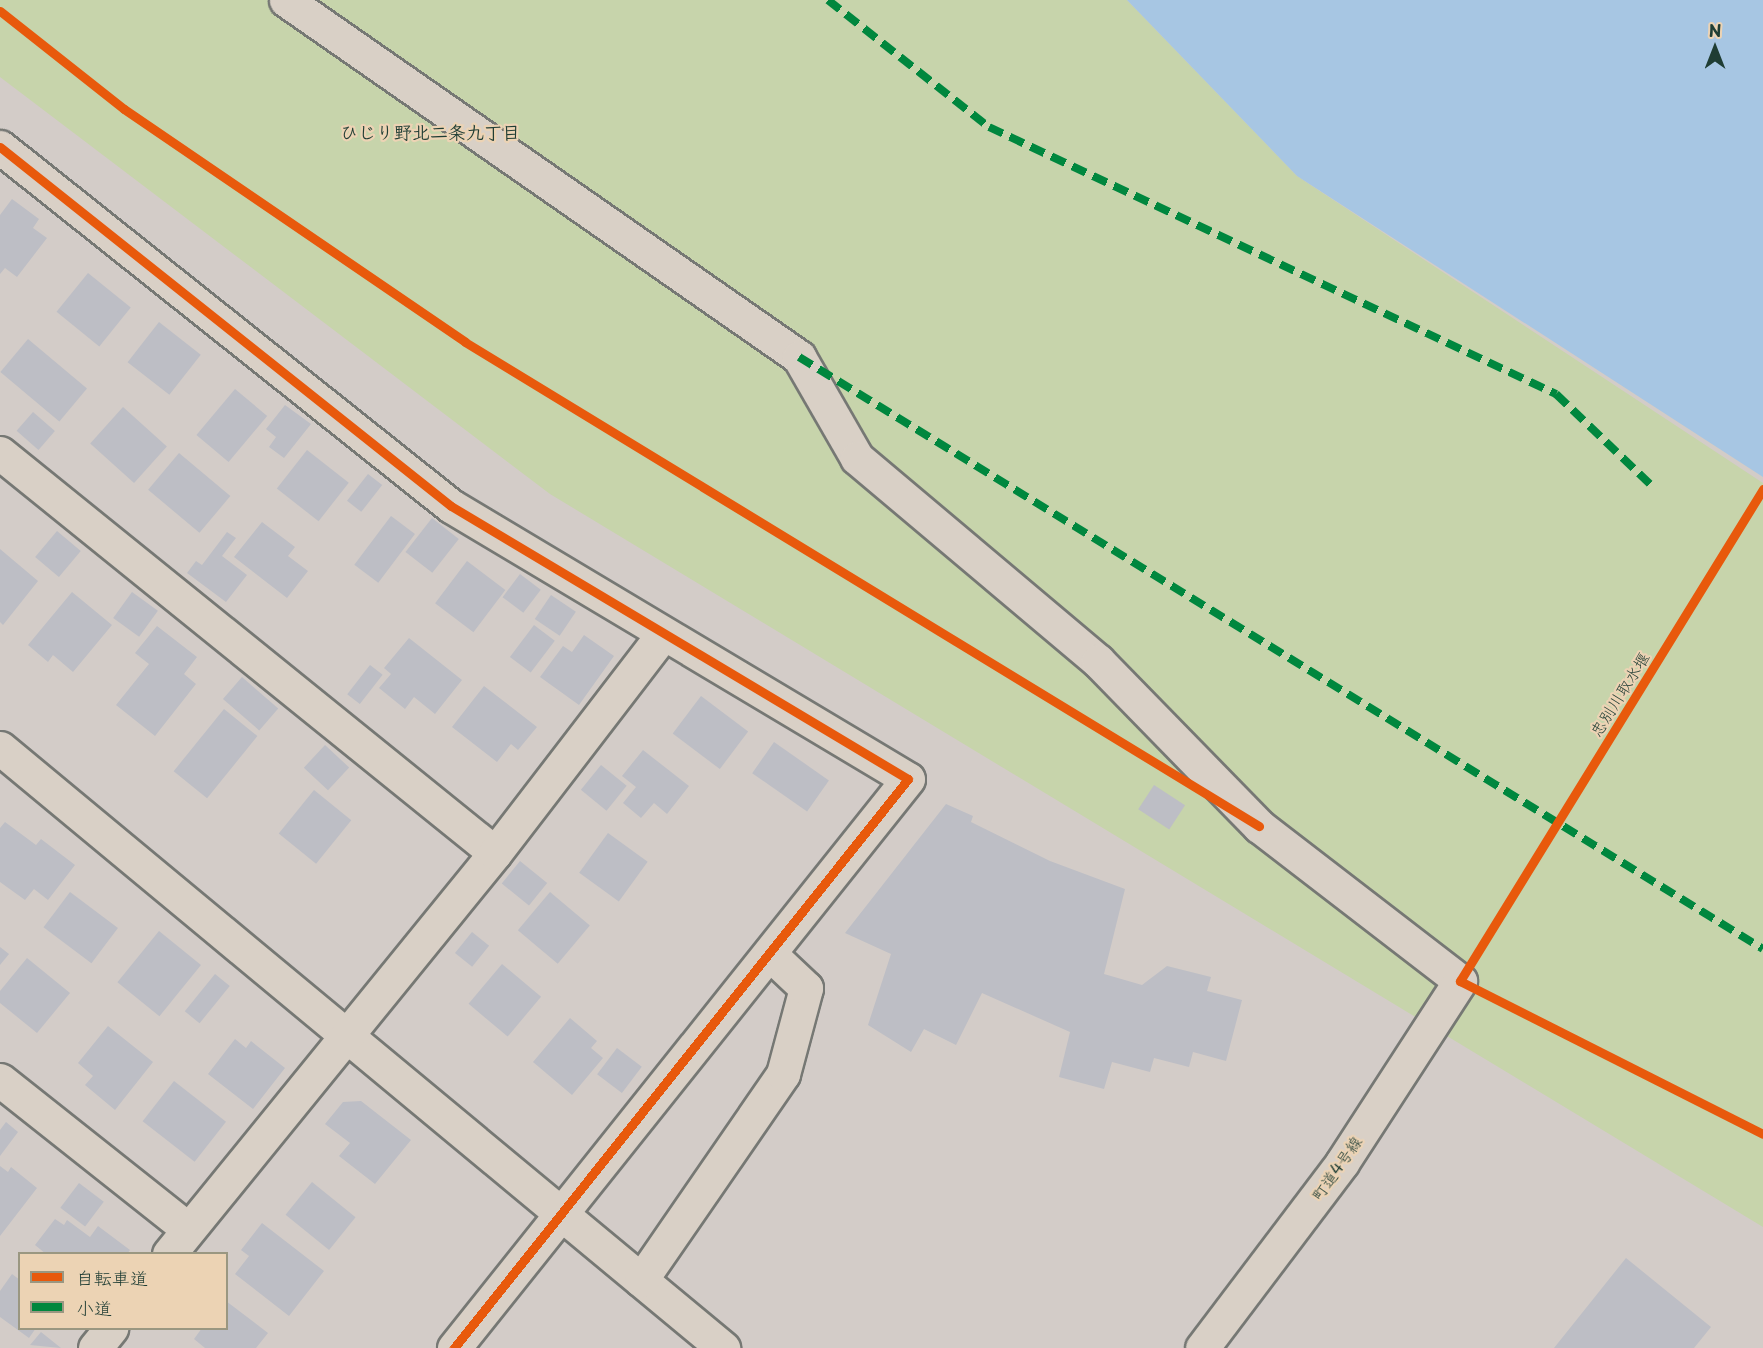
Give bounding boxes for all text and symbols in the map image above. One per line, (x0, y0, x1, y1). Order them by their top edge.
north arrow (1685, 18, 1745, 78)
text: N (1709, 18, 1721, 42)
district label: ひじり野北二条九丁目 (340, 121, 520, 143)
street label: 忠別川取水堰 (1585, 648, 1653, 740)
street label: 町道4号線 (1307, 1132, 1365, 1204)
legend (18, 1252, 228, 1330)
text: 自転車道 (76, 1264, 148, 1291)
text: 小道 (76, 1294, 112, 1321)

